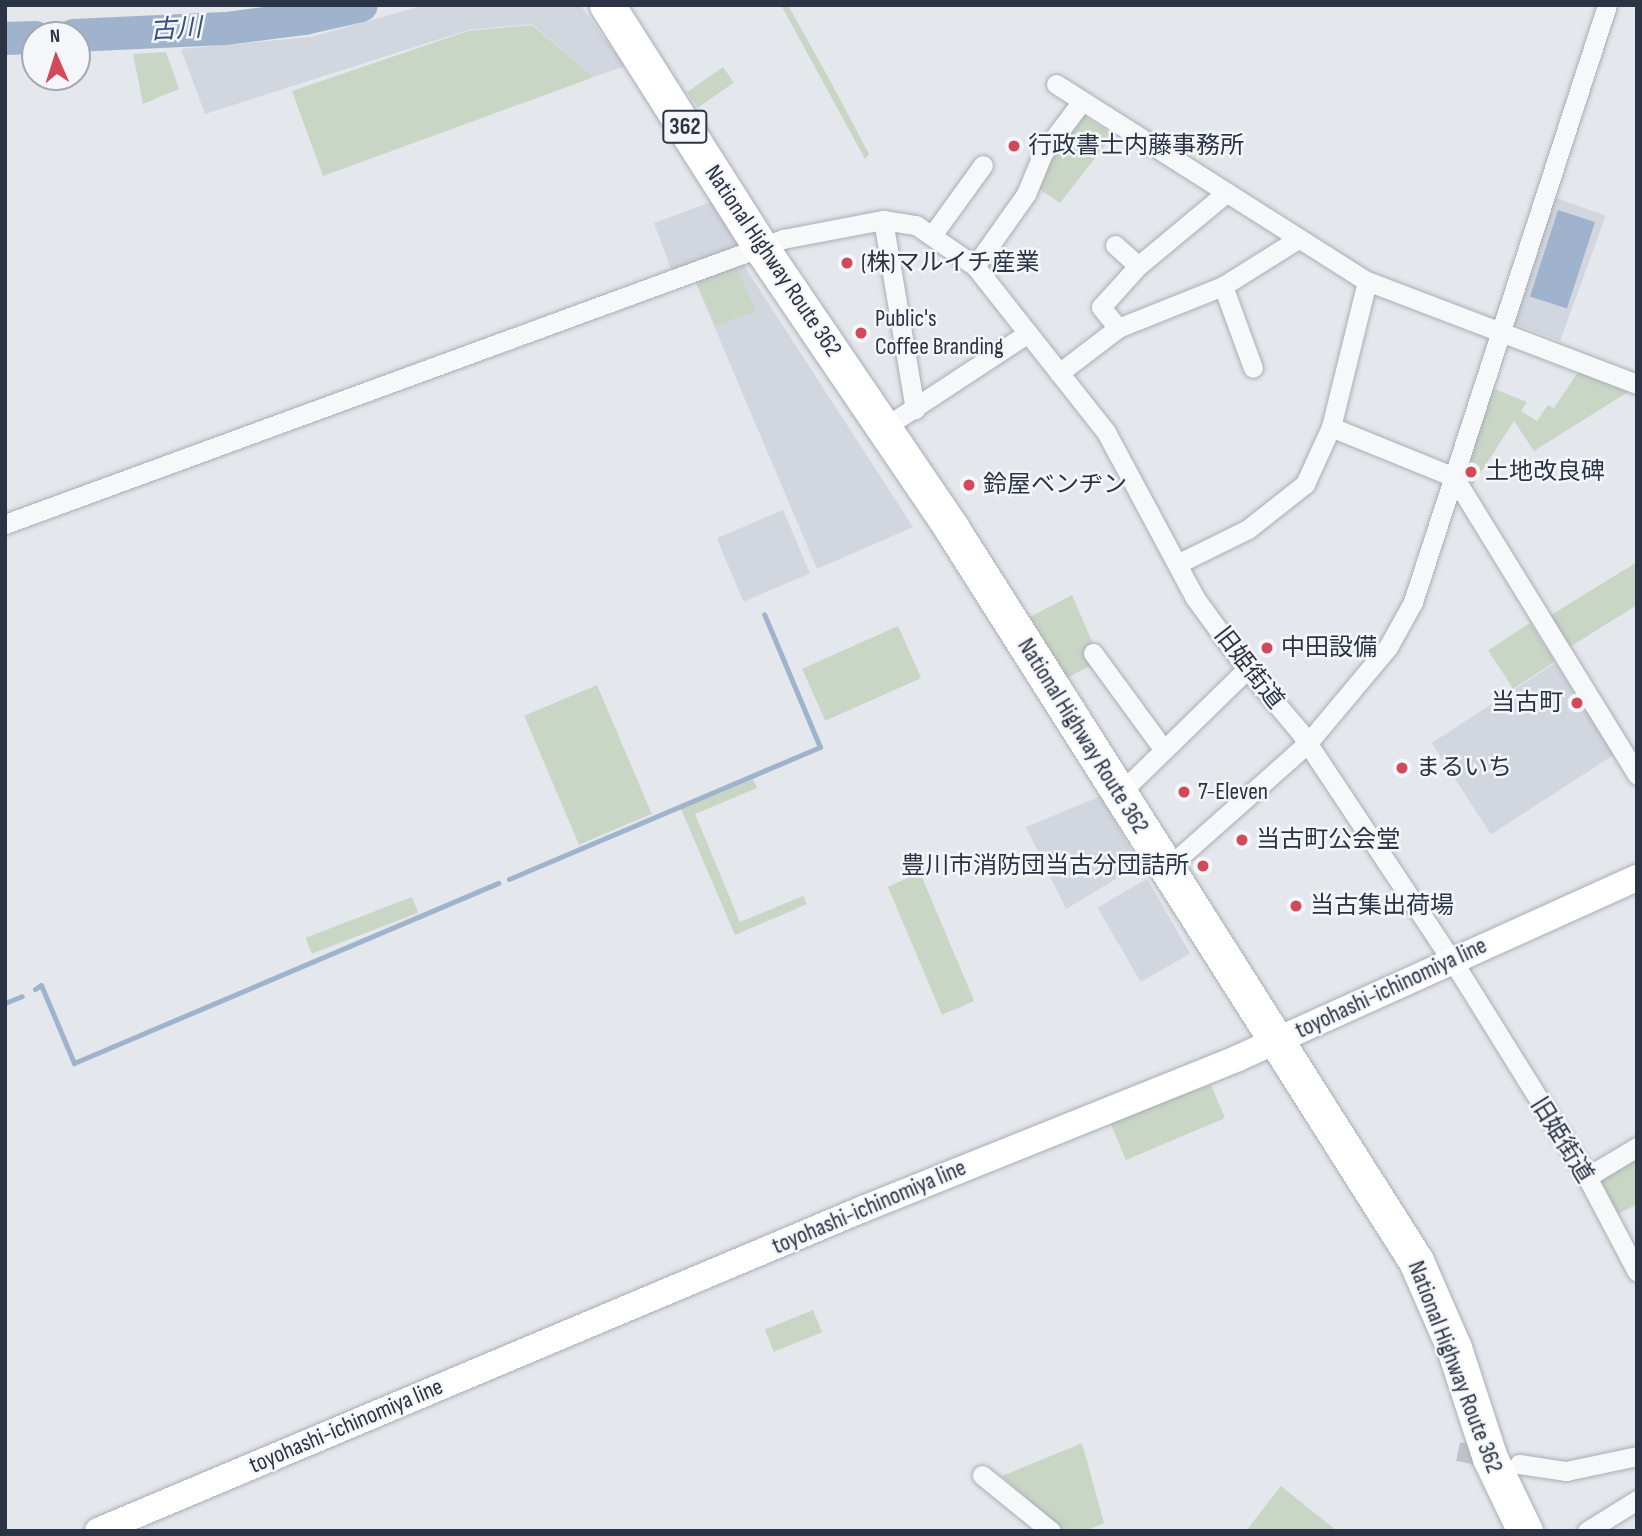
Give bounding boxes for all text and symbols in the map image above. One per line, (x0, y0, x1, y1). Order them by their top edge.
water label: 古川 (149, 13, 203, 47)
north arrow (21, 21, 91, 91)
text: N (49, 25, 61, 48)
road number: 362 (662, 108, 708, 146)
place label: 行政書士内藤事務所 (1028, 132, 1244, 160)
marker: 行政書士内藤事務所 (1006, 138, 1022, 154)
street label: National Highway Route 362 (698, 160, 848, 362)
place label: (株)マルイチ産業 (861, 249, 1039, 277)
marker: (株)マルイチ産業 (839, 255, 855, 271)
place label: Public's Coffee Branding (875, 305, 1004, 361)
marker: Public's Coffee Branding (853, 325, 869, 341)
place label: 土地改良碑 (1485, 458, 1605, 486)
marker: 土地改良碑 (1463, 464, 1479, 480)
place label: 鈴屋ベンヂン (983, 471, 1127, 499)
marker: 鈴屋ベンヂン (961, 477, 977, 493)
street label: 旧姫街道 (1208, 621, 1290, 715)
street label: National Highway Route 362 (1011, 633, 1155, 839)
place label: 中田設備 (1281, 634, 1377, 662)
marker: 中田設備 (1259, 640, 1275, 656)
place label: 当古町 (1491, 689, 1563, 717)
marker: 当古町 (1569, 695, 1585, 711)
place label: まるいち (1416, 754, 1512, 782)
marker: まるいち (1394, 760, 1410, 776)
place label: 7-Eleven (1198, 778, 1268, 806)
marker: 7-Eleven (1176, 784, 1192, 800)
place label: 当古町公会堂 (1256, 826, 1400, 854)
marker: 当古町公会堂 (1234, 832, 1250, 848)
place label: 豊川市消防団当古分団詰所 (901, 852, 1189, 880)
marker: 豊川市消防団当古分団詰所 (1195, 858, 1211, 874)
place label: 当古集出荷場 (1310, 892, 1454, 920)
marker: 当古集出荷場 (1288, 898, 1304, 914)
street label: toyohashi-ichinomiya line (1291, 931, 1491, 1045)
street label: 旧姫街道 (1524, 1092, 1600, 1188)
street label: toyohashi-ichinomiya line (768, 1153, 970, 1261)
street label: National Highway Route 362 (1401, 1257, 1509, 1477)
street label: toyohashi-ichinomiya line (245, 1372, 447, 1480)

